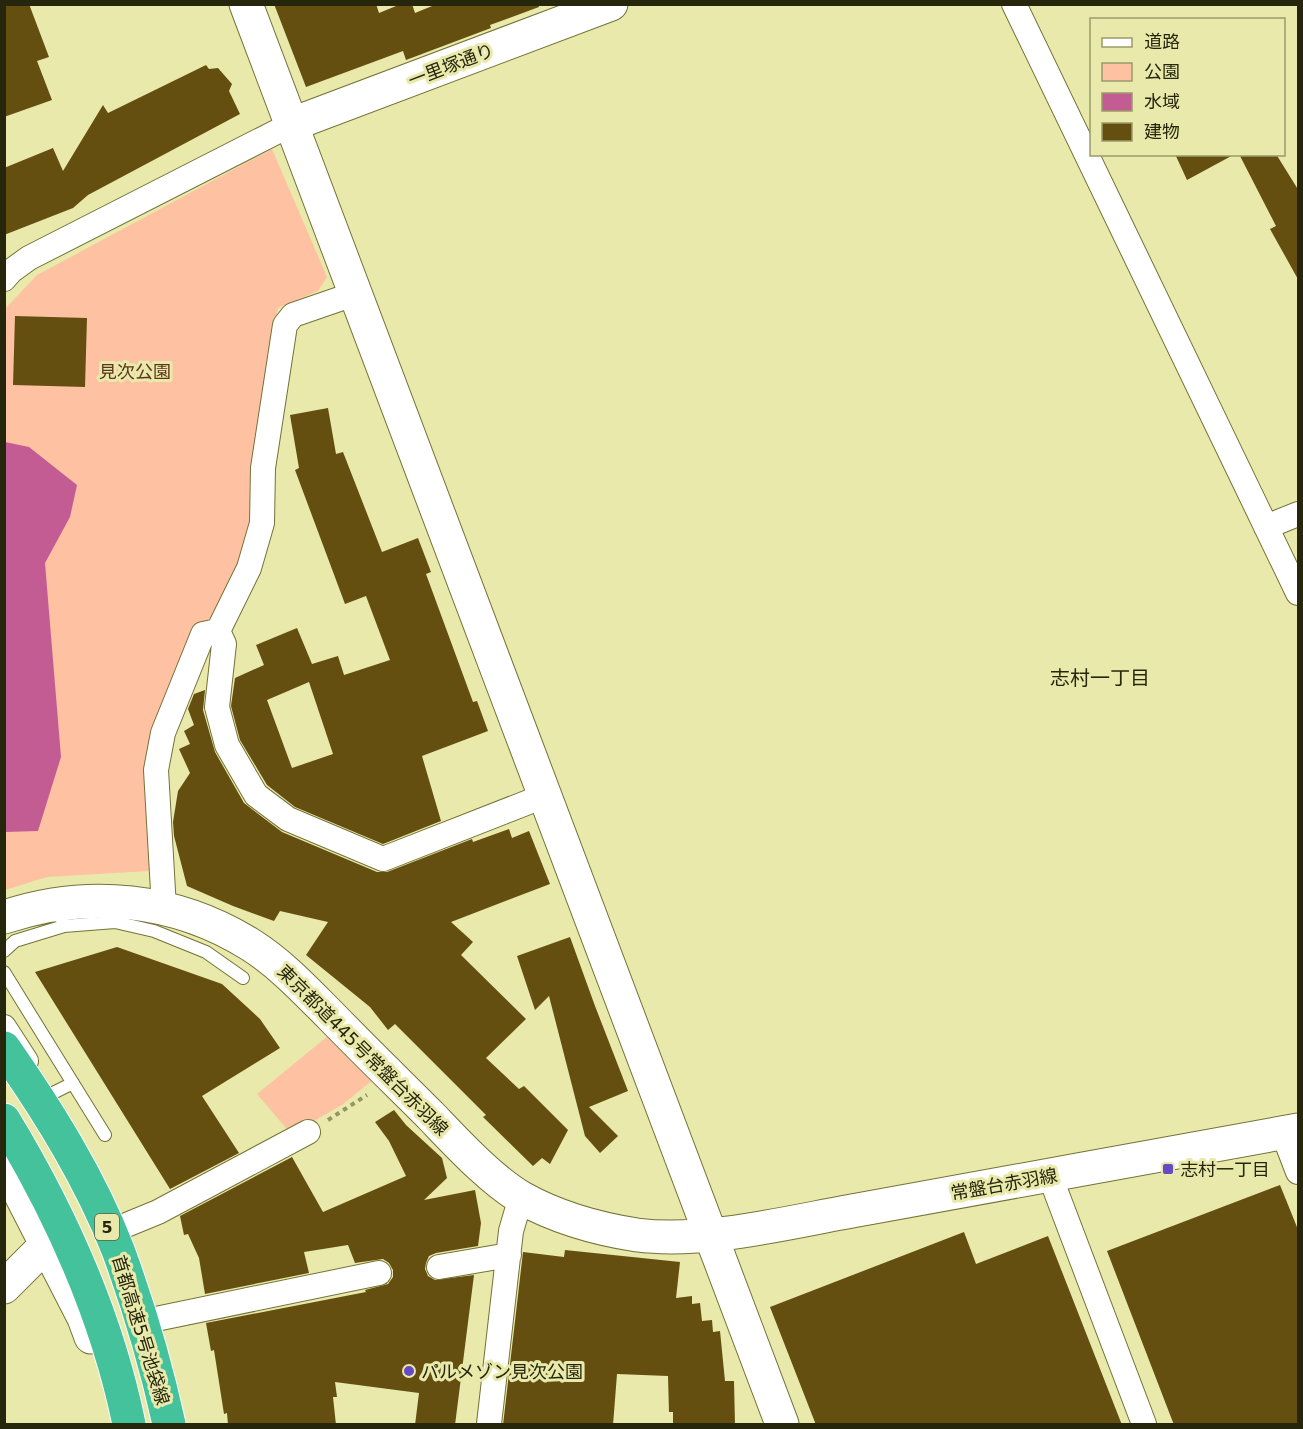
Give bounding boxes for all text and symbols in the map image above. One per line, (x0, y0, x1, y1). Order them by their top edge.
legend (1090, 18, 1285, 156)
text: 道路 (1144, 31, 1180, 52)
street label: 一里塚通り (405, 39, 497, 91)
text: 公園 (1144, 61, 1180, 82)
text: 水域 (1144, 91, 1180, 112)
text: 建物 (1144, 121, 1180, 142)
park label: 見次公園 (99, 361, 171, 382)
district label: 志村一丁目 (1050, 666, 1150, 690)
street label: 東京都道445号常盤台赤羽線 (273, 960, 453, 1140)
place label: 志村一丁目 (1180, 1159, 1270, 1180)
marker: 志村一丁目 (1161, 1162, 1175, 1176)
street label: 常盤台赤羽線 (949, 1164, 1059, 1204)
road number: 5 (95, 1214, 119, 1240)
street label: 首都高速5号池袋線 (108, 1253, 174, 1407)
place label: パルメゾン見次公園 (421, 1361, 583, 1382)
marker: パルメゾン見次公園 (402, 1364, 416, 1378)

